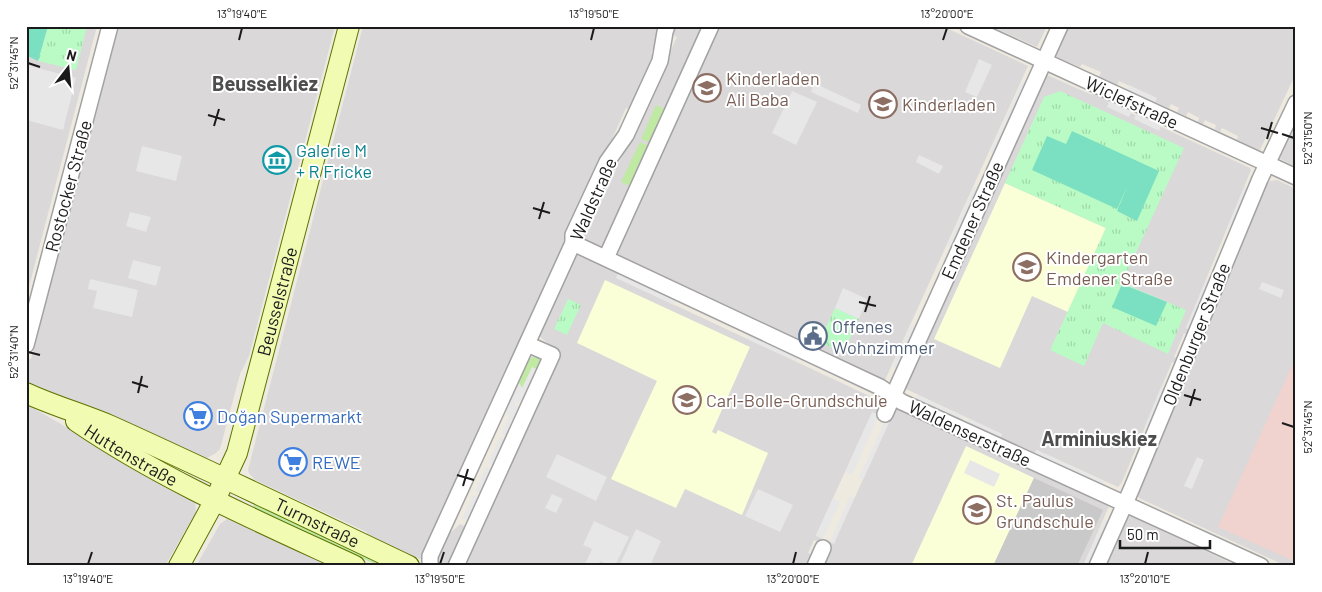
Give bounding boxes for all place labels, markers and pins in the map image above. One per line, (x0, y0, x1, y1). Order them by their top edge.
place label: Kinderladen Ali Baba (726, 67, 820, 110)
school or university icon: Kinderladen Ali Baba (692, 73, 722, 103)
school or university icon: Kinderladen (868, 89, 898, 119)
place label: Kinderladen (902, 93, 996, 115)
place label: Galerie M + R Fricke (296, 139, 372, 182)
museum icon: Galerie M + R Fricke (262, 145, 292, 175)
place label: Kindergarten Emdener Straße (1046, 246, 1173, 289)
school or university icon: Kindergarten Emdener Straße (1012, 252, 1042, 282)
place label: Offenes Wohnzimmer (832, 315, 935, 358)
public building icon: Offenes Wohnzimmer (798, 321, 828, 351)
school or university icon: Carl-Bolle-Grundschule (672, 385, 702, 415)
place label: Carl-Bolle-Grundschule (706, 389, 888, 411)
supermarket icon: Doğan Supermarkt (183, 401, 213, 431)
place label: Doğan Supermarkt (217, 405, 362, 427)
supermarket icon: REWE (278, 447, 308, 477)
place label: REWE (312, 451, 361, 473)
place label: St. Paulus Grundschule (996, 489, 1094, 532)
school or university icon: St. Paulus Grundschule (962, 495, 992, 525)

